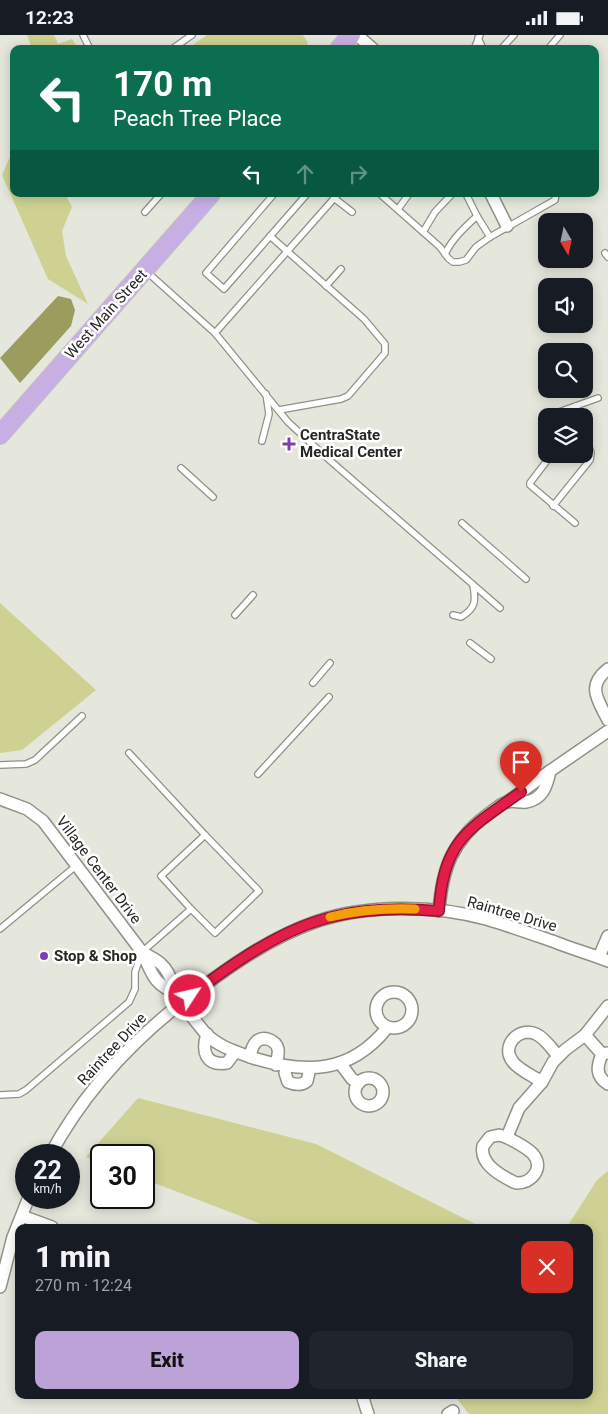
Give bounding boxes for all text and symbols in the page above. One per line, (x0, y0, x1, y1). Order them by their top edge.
text: 12:23 (25, 6, 74, 29)
text: 170 m (113, 64, 212, 105)
icon: left (30, 65, 95, 130)
text: Peach Tree Place (113, 106, 282, 131)
icon: left (238, 160, 266, 188)
icon: ahead (291, 160, 319, 188)
icon: right (344, 160, 372, 188)
north arrow (538, 213, 592, 267)
map controls (538, 213, 593, 463)
street label: West Main Street (61, 266, 151, 362)
button: sound (538, 278, 593, 333)
button: search (538, 343, 593, 398)
button: layers (538, 408, 593, 463)
place label: CentraState Medical Center (300, 426, 403, 461)
marker: CentraState Medical Center (282, 437, 296, 451)
pin (500, 741, 542, 792)
icon: arrive (507, 748, 535, 776)
street label: Village Center Drive (53, 813, 145, 927)
street label: Raintree Drive (465, 893, 559, 935)
place label: Stop & Shop (54, 947, 137, 965)
marker: Stop & Shop (38, 950, 50, 962)
position arrow (163, 969, 215, 1021)
street label: Raintree Drive (74, 1009, 150, 1089)
speed limit sign: 30 (90, 1144, 155, 1209)
text: 22 (33, 1156, 62, 1185)
text: km/h (33, 1182, 62, 1196)
text: 1 min (35, 1239, 111, 1274)
button: close (521, 1241, 573, 1293)
text: 270 m · 12:24 (35, 1276, 132, 1295)
button: Exit (35, 1331, 299, 1389)
button: Share (309, 1331, 573, 1389)

